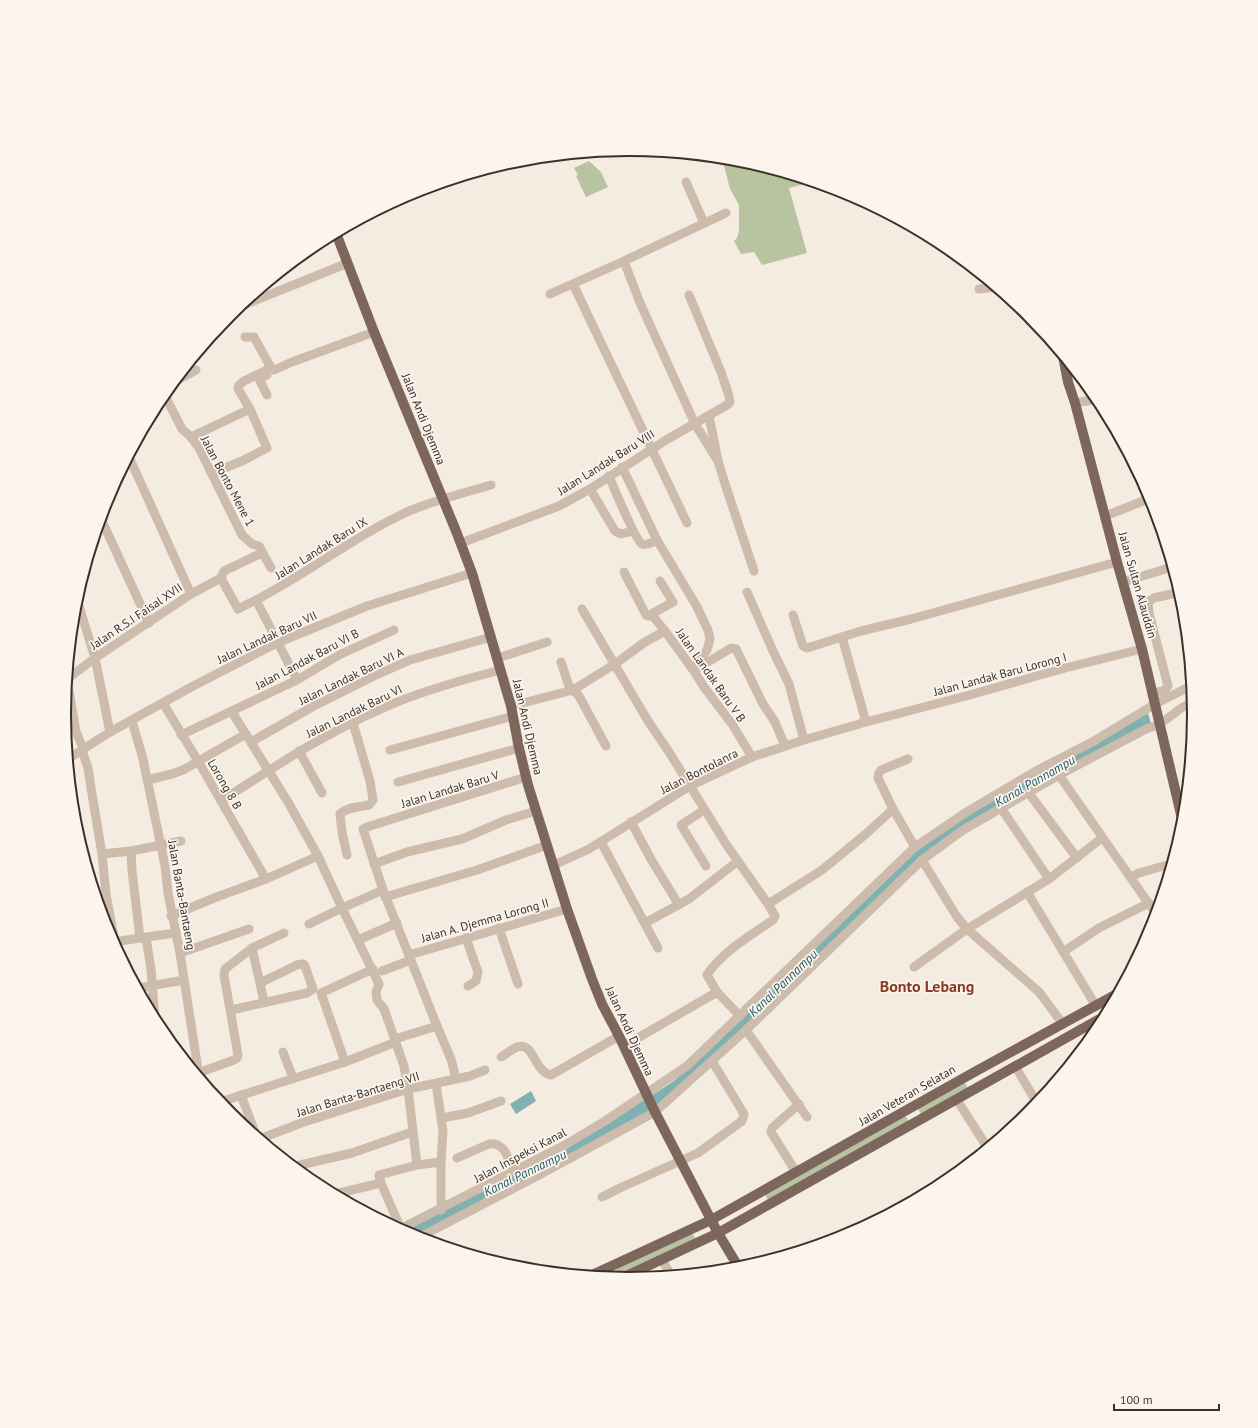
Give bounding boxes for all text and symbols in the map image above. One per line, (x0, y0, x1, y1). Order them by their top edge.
street label: Jalan Andi Djemma (398, 370, 449, 467)
street label: Jalan Landak Baru VIII (554, 426, 657, 499)
street label: Jalan Bonto Mene 1 (197, 432, 258, 529)
street label: Jalan Landak Baru IX (271, 513, 370, 583)
street label: Jalan Sultan Alauddin (1115, 529, 1160, 640)
street label: Jalan R.S.I Faisal XVII (86, 580, 185, 653)
street label: Jalan Landak Baru VII (214, 607, 319, 667)
street label: Jalan Landak Baru V B (672, 624, 749, 725)
street label: Jalan Landak Baru VI B (252, 625, 361, 693)
street label: Jalan Landak Baru VI A (295, 644, 406, 708)
street label: Jalan Landak Baru Lorong I (931, 649, 1068, 699)
street label: Jalan Andi Djemma (510, 677, 546, 776)
street label: Jalan Landak Baru VI (303, 681, 404, 741)
street label: Jalan Bontolanra (657, 745, 740, 797)
water label: Kanal Pannampu (992, 751, 1078, 811)
street label: Lorong 8 B (205, 756, 245, 812)
street label: Jalan Landak Baru V (398, 767, 501, 811)
street label: Jalan Banta-Bantaeng (165, 838, 199, 951)
street label: Jalan A. Djemma Lorong II (419, 895, 550, 946)
water label: Kanal Pannampu (745, 945, 821, 1020)
district label: Bonto Lebang (880, 976, 974, 996)
street label: Jalan Andi Djemma (602, 983, 657, 1078)
street label: Jalan Veteran Selatan (855, 1061, 958, 1129)
street label: Jalan Banta-Bantaeng VII (294, 1068, 421, 1120)
street label: Jalan Inspeksi Kanal (470, 1124, 569, 1186)
water label: Kanal Pannampu (481, 1146, 569, 1200)
scale bar (1114, 1386, 1219, 1412)
text: 100 m (1120, 1392, 1153, 1407)

